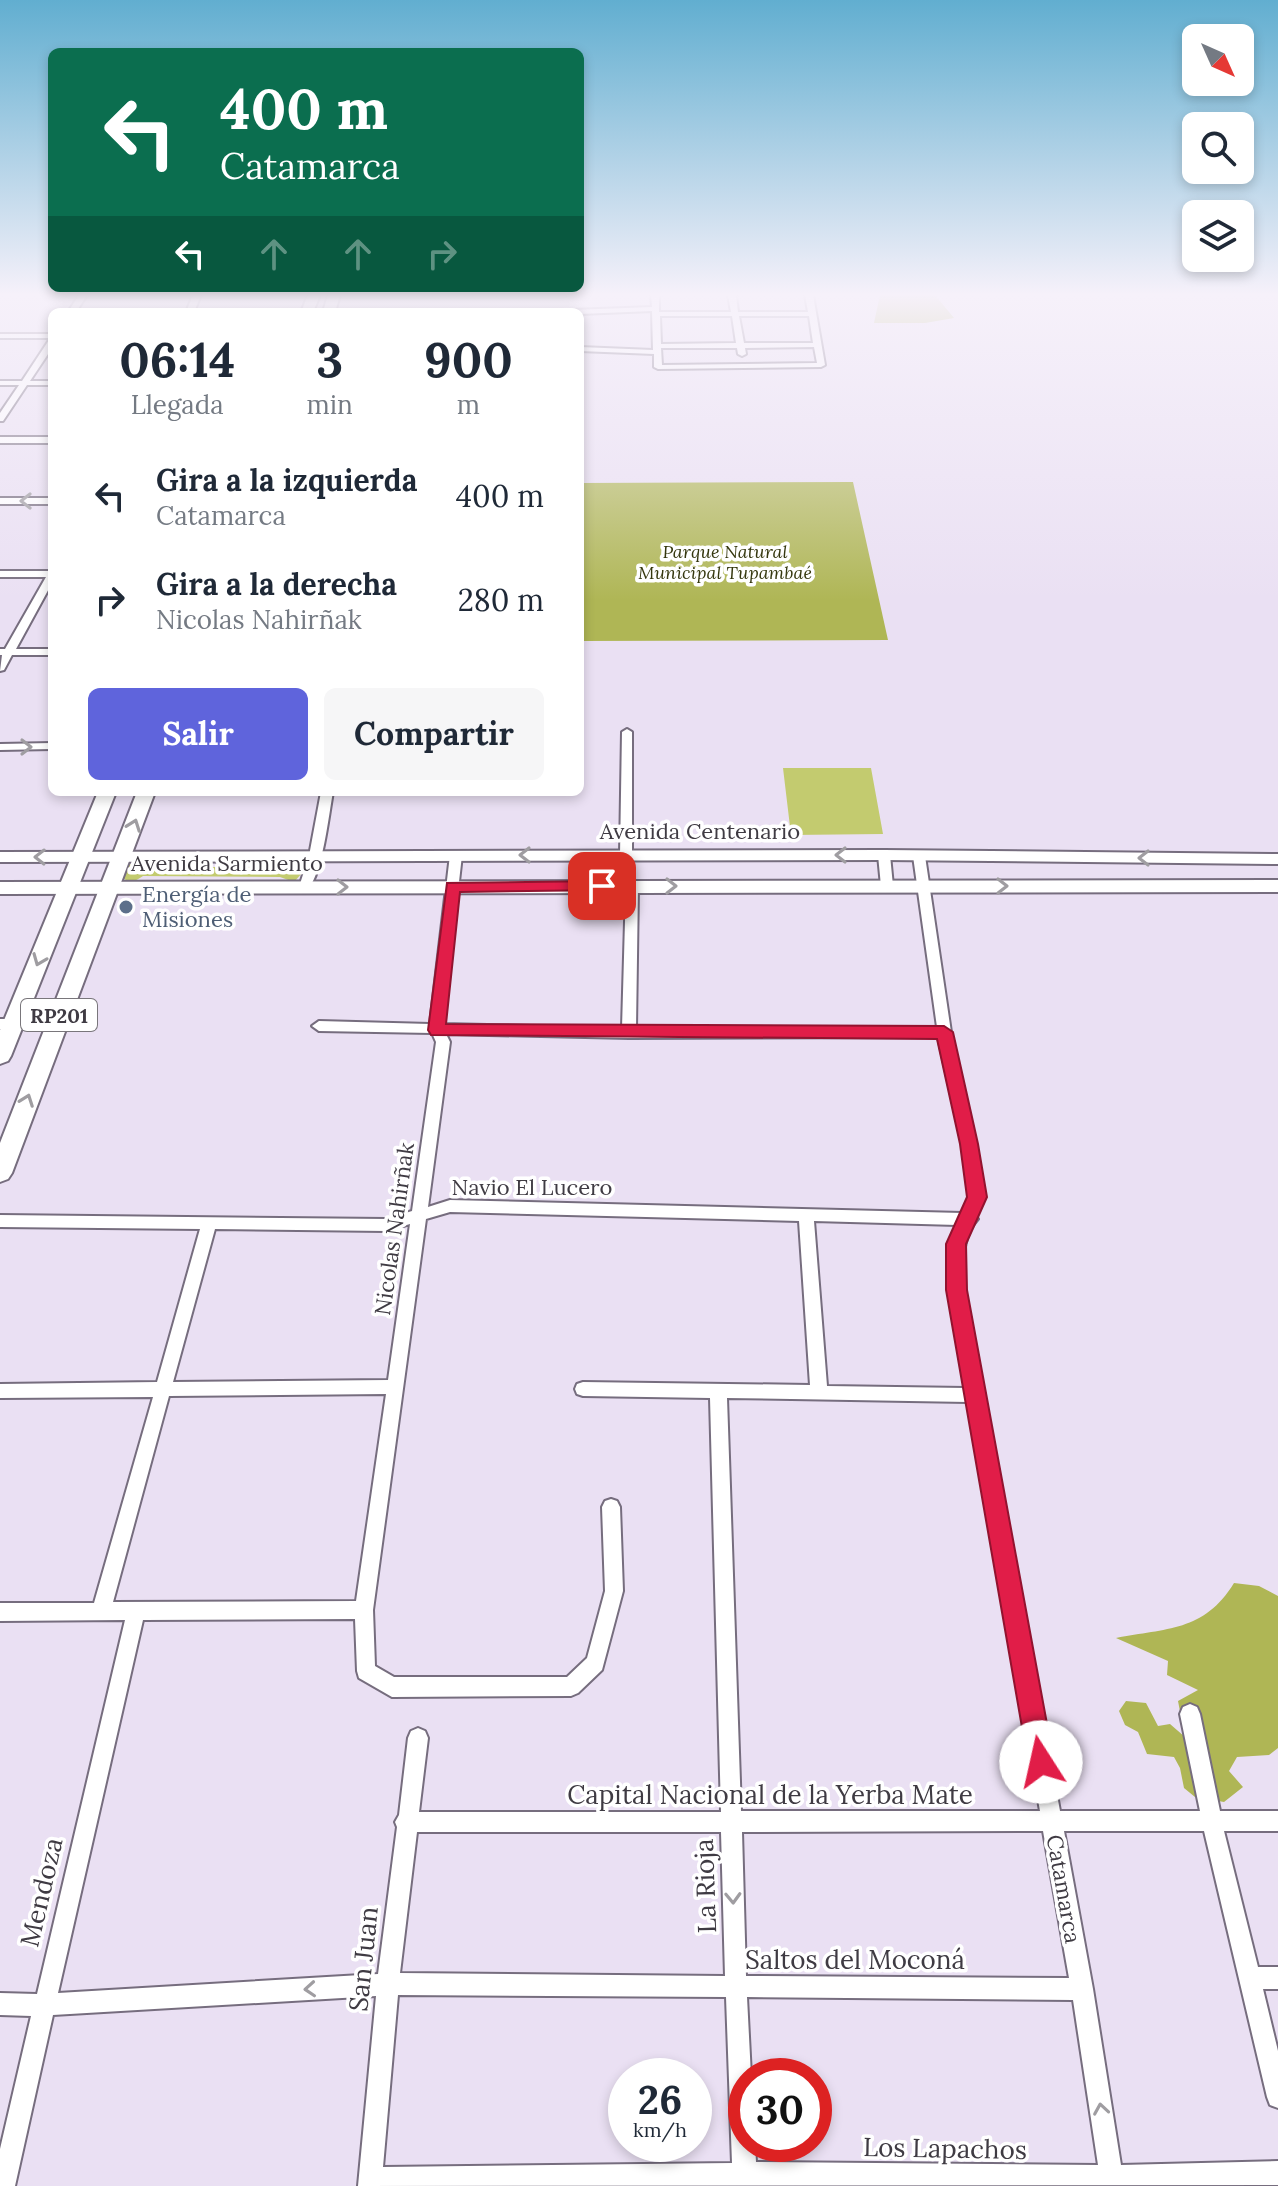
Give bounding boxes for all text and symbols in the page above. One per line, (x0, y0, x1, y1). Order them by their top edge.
north arrow (1182, 24, 1254, 96)
map controls (1182, 24, 1254, 272)
text: 400 m (220, 73, 388, 144)
icon: left (88, 80, 192, 184)
button: search (1182, 112, 1254, 184)
text: Catamarca (220, 143, 400, 189)
button: layers (1182, 200, 1254, 272)
icon: left (168, 232, 212, 276)
icon: ahead (252, 232, 296, 276)
icon: ahead (336, 232, 380, 276)
icon: right (420, 232, 464, 276)
text: 06:14 (119, 329, 235, 390)
text: 3 (316, 329, 343, 390)
text: 900 (424, 329, 513, 390)
text: Llegada (131, 388, 224, 421)
text: min (306, 388, 353, 421)
text: m (457, 388, 480, 421)
text: Gira a la izquierda (156, 461, 417, 499)
icon: left (88, 474, 132, 518)
text: 400 m (456, 477, 544, 515)
one-way arrow (19, 492, 32, 510)
text: Catamarca (156, 499, 286, 532)
park label: Parque Natural Municipal Tupambaé (638, 540, 812, 584)
text: Gira a la derecha (156, 565, 397, 603)
icon: right (88, 578, 132, 622)
text: 280 m (458, 581, 544, 619)
text: Nicolas Nahirñak (156, 603, 362, 636)
button: Salir (88, 688, 308, 780)
button: Compartir (324, 688, 544, 780)
one-way arrow (20, 738, 33, 755)
street label: Avenida Centenario (599, 817, 800, 845)
one-way arrow (124, 819, 141, 833)
one-way arrow (518, 846, 531, 864)
one-way arrow (834, 846, 847, 864)
one-way arrow (33, 848, 46, 866)
street label: Avenida Sarmiento (130, 849, 323, 877)
one-way arrow (1137, 849, 1150, 867)
pin (568, 852, 636, 920)
icon: arrive (580, 864, 624, 908)
one-way arrow (665, 877, 678, 895)
one-way arrow (996, 877, 1009, 895)
one-way arrow (336, 878, 349, 896)
place label: Energía de Misiones (142, 880, 252, 933)
marker: Energía de Misiones (117, 898, 135, 916)
one-way arrow (32, 952, 49, 966)
road number: RP201 (21, 999, 97, 1031)
one-way arrow (17, 1094, 34, 1108)
street label: Nicolas Nahirñak (368, 1141, 420, 1317)
street label: Navio El Lucero (452, 1173, 612, 1201)
position arrow (999, 1720, 1083, 1804)
street label: Capital Nacional de la Yerba Mate (567, 1778, 973, 1811)
street label: Catamarca (1041, 1832, 1087, 1946)
street label: Mendoza (12, 1834, 70, 1950)
street label: La Rioja (687, 1838, 723, 1934)
one-way arrow (724, 1892, 742, 1905)
street label: San Juan (341, 1905, 385, 2013)
street label: Saltos del Moconá (745, 1943, 965, 1976)
one-way arrow (303, 1980, 316, 1997)
speed limit sign: 30 (728, 2058, 832, 2162)
text: 26 (638, 2074, 682, 2125)
one-way arrow (1093, 2102, 1110, 2116)
text: km/h (633, 2117, 687, 2142)
street label: Los Lapachos (863, 2130, 1027, 2166)

